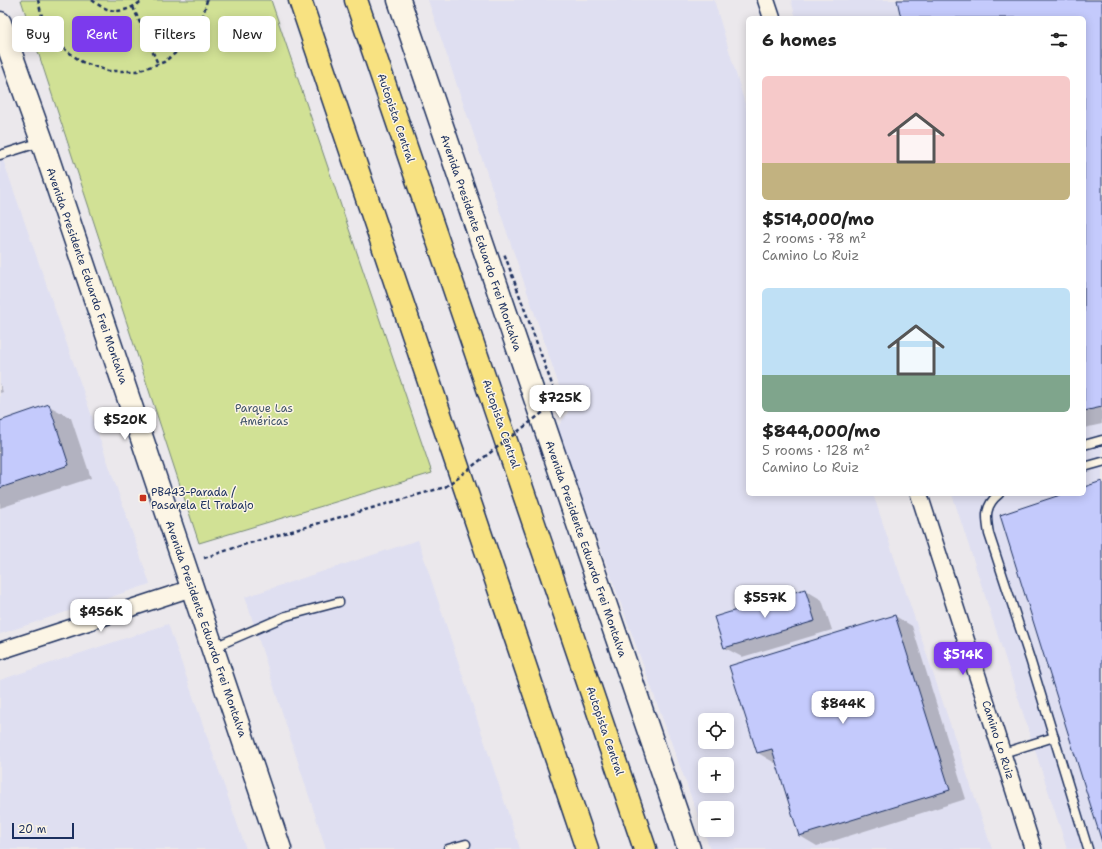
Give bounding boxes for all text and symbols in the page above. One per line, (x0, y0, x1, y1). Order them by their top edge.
chip: Buy (12, 16, 64, 52)
chip: Rent (72, 16, 132, 52)
chip: Filters (140, 16, 210, 52)
chip: New (218, 16, 276, 52)
text: 6 homes (762, 29, 837, 51)
icon: filters (1048, 29, 1070, 51)
street label: Autopista Central (374, 71, 418, 165)
icon: home (880, 102, 952, 174)
street label: Avenida Presidente Eduardo Frei Montalva (437, 133, 525, 353)
street label: Avenida Presidente Eduardo Frei Montalva (43, 166, 131, 386)
text: $514,000/mo (762, 208, 874, 230)
text: 2 rooms · 78 m² (762, 230, 866, 247)
text: Camino Lo Ruiz (762, 247, 859, 264)
icon: home (880, 314, 952, 386)
street label: Autopista Central (479, 377, 523, 471)
pin: $725K (532, 385, 588, 419)
text: $725K (538, 389, 582, 406)
park label: Parque Las Américas (235, 401, 293, 429)
pin: $520K (97, 407, 153, 441)
text: $520K (103, 411, 147, 428)
text: $844,000/mo (762, 420, 881, 442)
street label: Avenida Presidente Eduardo Frei Montalva (542, 439, 630, 659)
text: 5 rooms · 128 m² (762, 442, 870, 459)
text: Camino Lo Ruiz (762, 459, 859, 476)
place label: PB443-Parada / Pasarela El Trabajo (151, 485, 254, 513)
marker: PB443-Parada / Pasarela El Trabajo (138, 493, 148, 503)
street label: Avenida Presidente Eduardo Frei Montalva (162, 519, 250, 739)
pin: $557K (737, 585, 793, 619)
text: $557K (744, 589, 786, 606)
pin: $456K (73, 599, 129, 633)
text: $456K (79, 603, 123, 620)
pin: $514K (935, 642, 991, 676)
text: $514K (943, 646, 983, 663)
street label: Autopista Central (583, 684, 627, 778)
pin: $844K (815, 691, 871, 725)
text: $844K (821, 695, 866, 712)
street label: Camino Lo Ruiz (978, 699, 1018, 781)
map controls (698, 713, 734, 837)
button: locate (698, 713, 734, 749)
button: + (698, 757, 734, 793)
button: − (698, 801, 734, 837)
scale bar (12, 821, 74, 840)
text: 20 m (18, 822, 46, 837)

